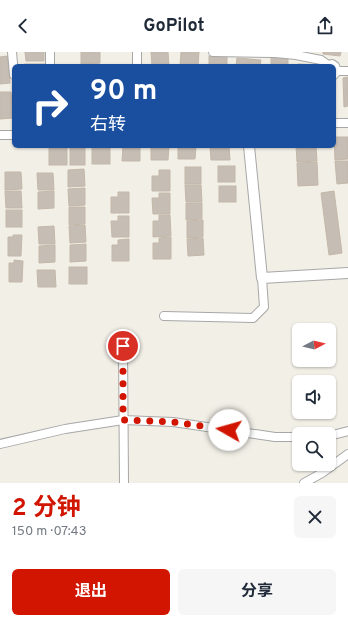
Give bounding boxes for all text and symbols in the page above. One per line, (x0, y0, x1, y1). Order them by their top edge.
icon: back (12, 15, 34, 37)
text: GoPilot (143, 15, 205, 38)
icon: share (314, 15, 336, 37)
text: 90 m (90, 74, 157, 110)
icon: right (24, 80, 76, 132)
text: 右转 (90, 114, 126, 137)
north arrow (292, 323, 336, 367)
map controls (292, 323, 336, 471)
pin (106, 329, 140, 363)
icon: arrive (112, 335, 134, 357)
button: sound (292, 375, 336, 419)
position arrow (208, 409, 250, 451)
button: search (292, 427, 336, 471)
text: 2 分钟 (12, 494, 81, 524)
button: close (294, 496, 336, 538)
text: 150 m · 07:43 (12, 524, 86, 540)
button: 退出 (12, 569, 170, 615)
button: 分享 (178, 569, 336, 615)

